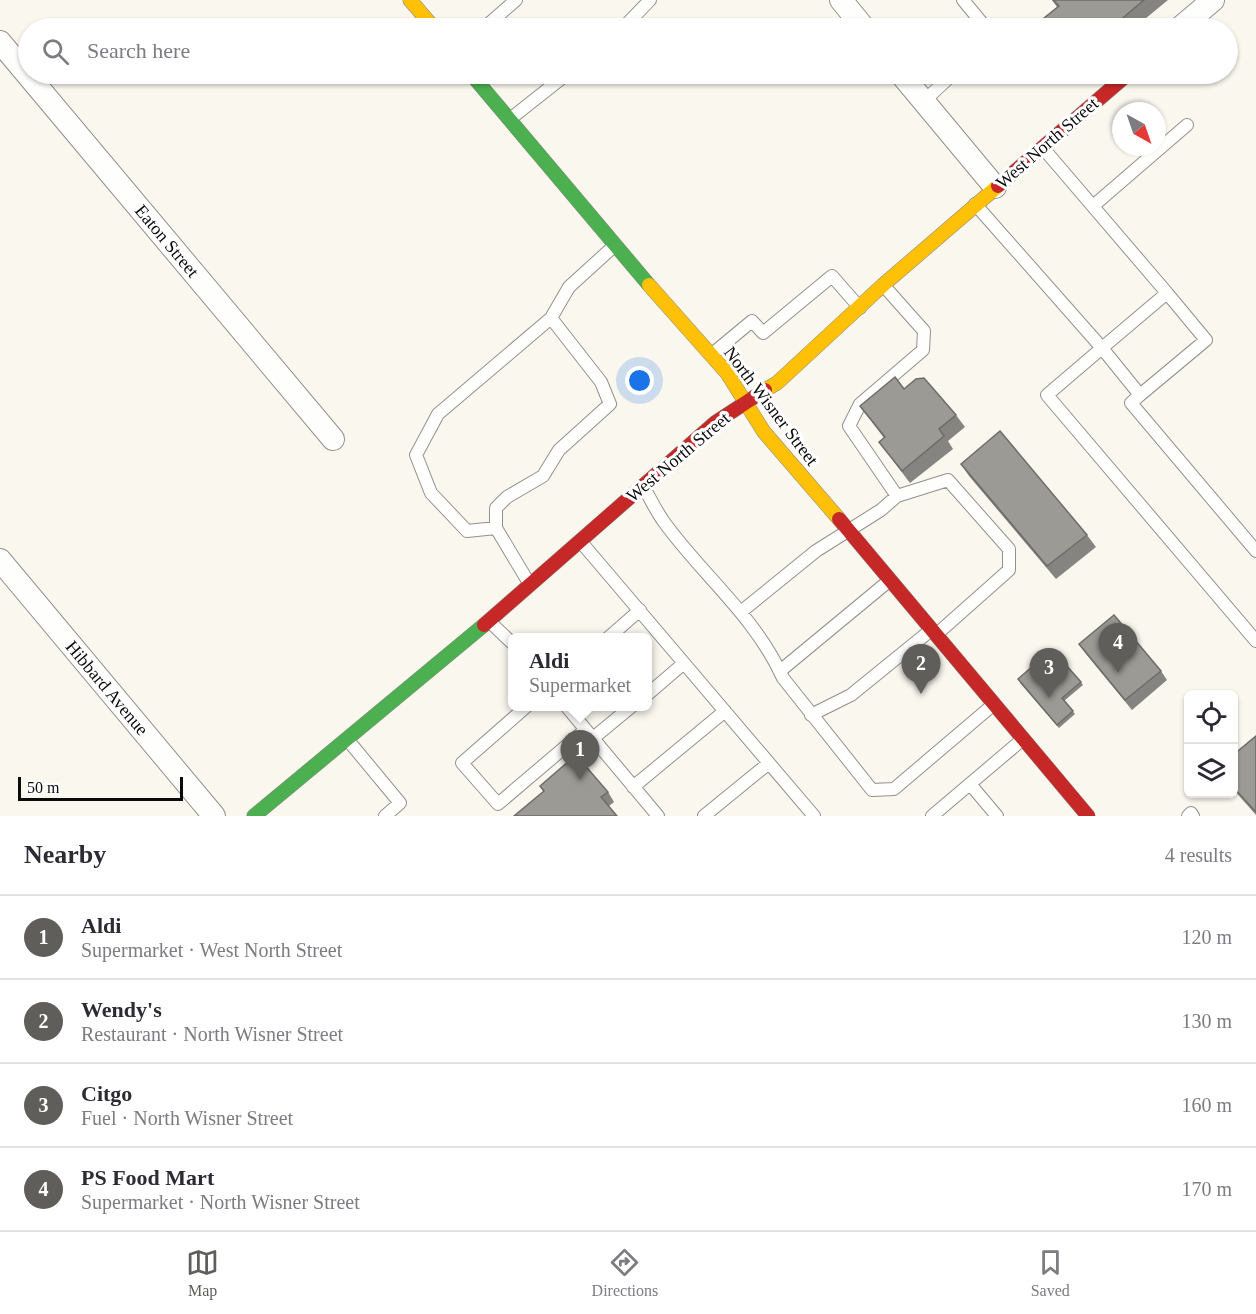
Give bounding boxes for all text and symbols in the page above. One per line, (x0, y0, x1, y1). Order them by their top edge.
search box (18, 18, 1238, 84)
icon: search (39, 35, 72, 68)
text: Search here (87, 38, 190, 63)
street label: West North Street (992, 93, 1102, 193)
north arrow (1112, 102, 1166, 156)
street label: Eaton Street (131, 201, 203, 281)
street label: North Wisner Street (720, 343, 822, 469)
your location (625, 366, 654, 395)
street label: West North Street (622, 408, 734, 506)
pin: 4 (1098, 624, 1138, 673)
popup (508, 633, 652, 711)
street label: Hibbard Avenue (62, 637, 152, 739)
pin: 2 (902, 644, 940, 694)
text: Aldi (529, 648, 569, 673)
pin: 3 (1030, 648, 1068, 698)
text: Supermarket (529, 674, 631, 696)
map controls (1184, 690, 1238, 798)
button: locate (1184, 690, 1238, 744)
pin: 1 (560, 730, 600, 780)
button: layers (1184, 744, 1238, 798)
scale bar (18, 774, 183, 802)
text: 50 m (27, 779, 59, 796)
text: Nearby (24, 840, 106, 869)
text: 4 results (1165, 844, 1232, 866)
text: Aldi (81, 913, 121, 938)
text: 1 (39, 926, 49, 948)
text: 120 m (1181, 926, 1232, 948)
text: Supermarket · West North Street (81, 939, 342, 961)
text: Wendy's (81, 997, 162, 1022)
text: 2 (39, 1010, 49, 1032)
text: 130 m (1181, 1010, 1232, 1032)
text: Restaurant · North Wisner Street (81, 1023, 343, 1045)
text: Citgo (81, 1081, 132, 1106)
text: 3 (39, 1094, 49, 1116)
text: 160 m (1181, 1094, 1232, 1116)
text: Fuel · North Wisner Street (81, 1107, 293, 1129)
text: PS Food Mart (81, 1165, 214, 1190)
text: 4 (39, 1178, 49, 1200)
text: 170 m (1181, 1178, 1232, 1200)
text: Supermarket · North Wisner Street (81, 1191, 360, 1213)
tab: Map (186, 1246, 219, 1300)
tab: Directions (592, 1246, 658, 1300)
tab: Saved (1031, 1246, 1070, 1300)

